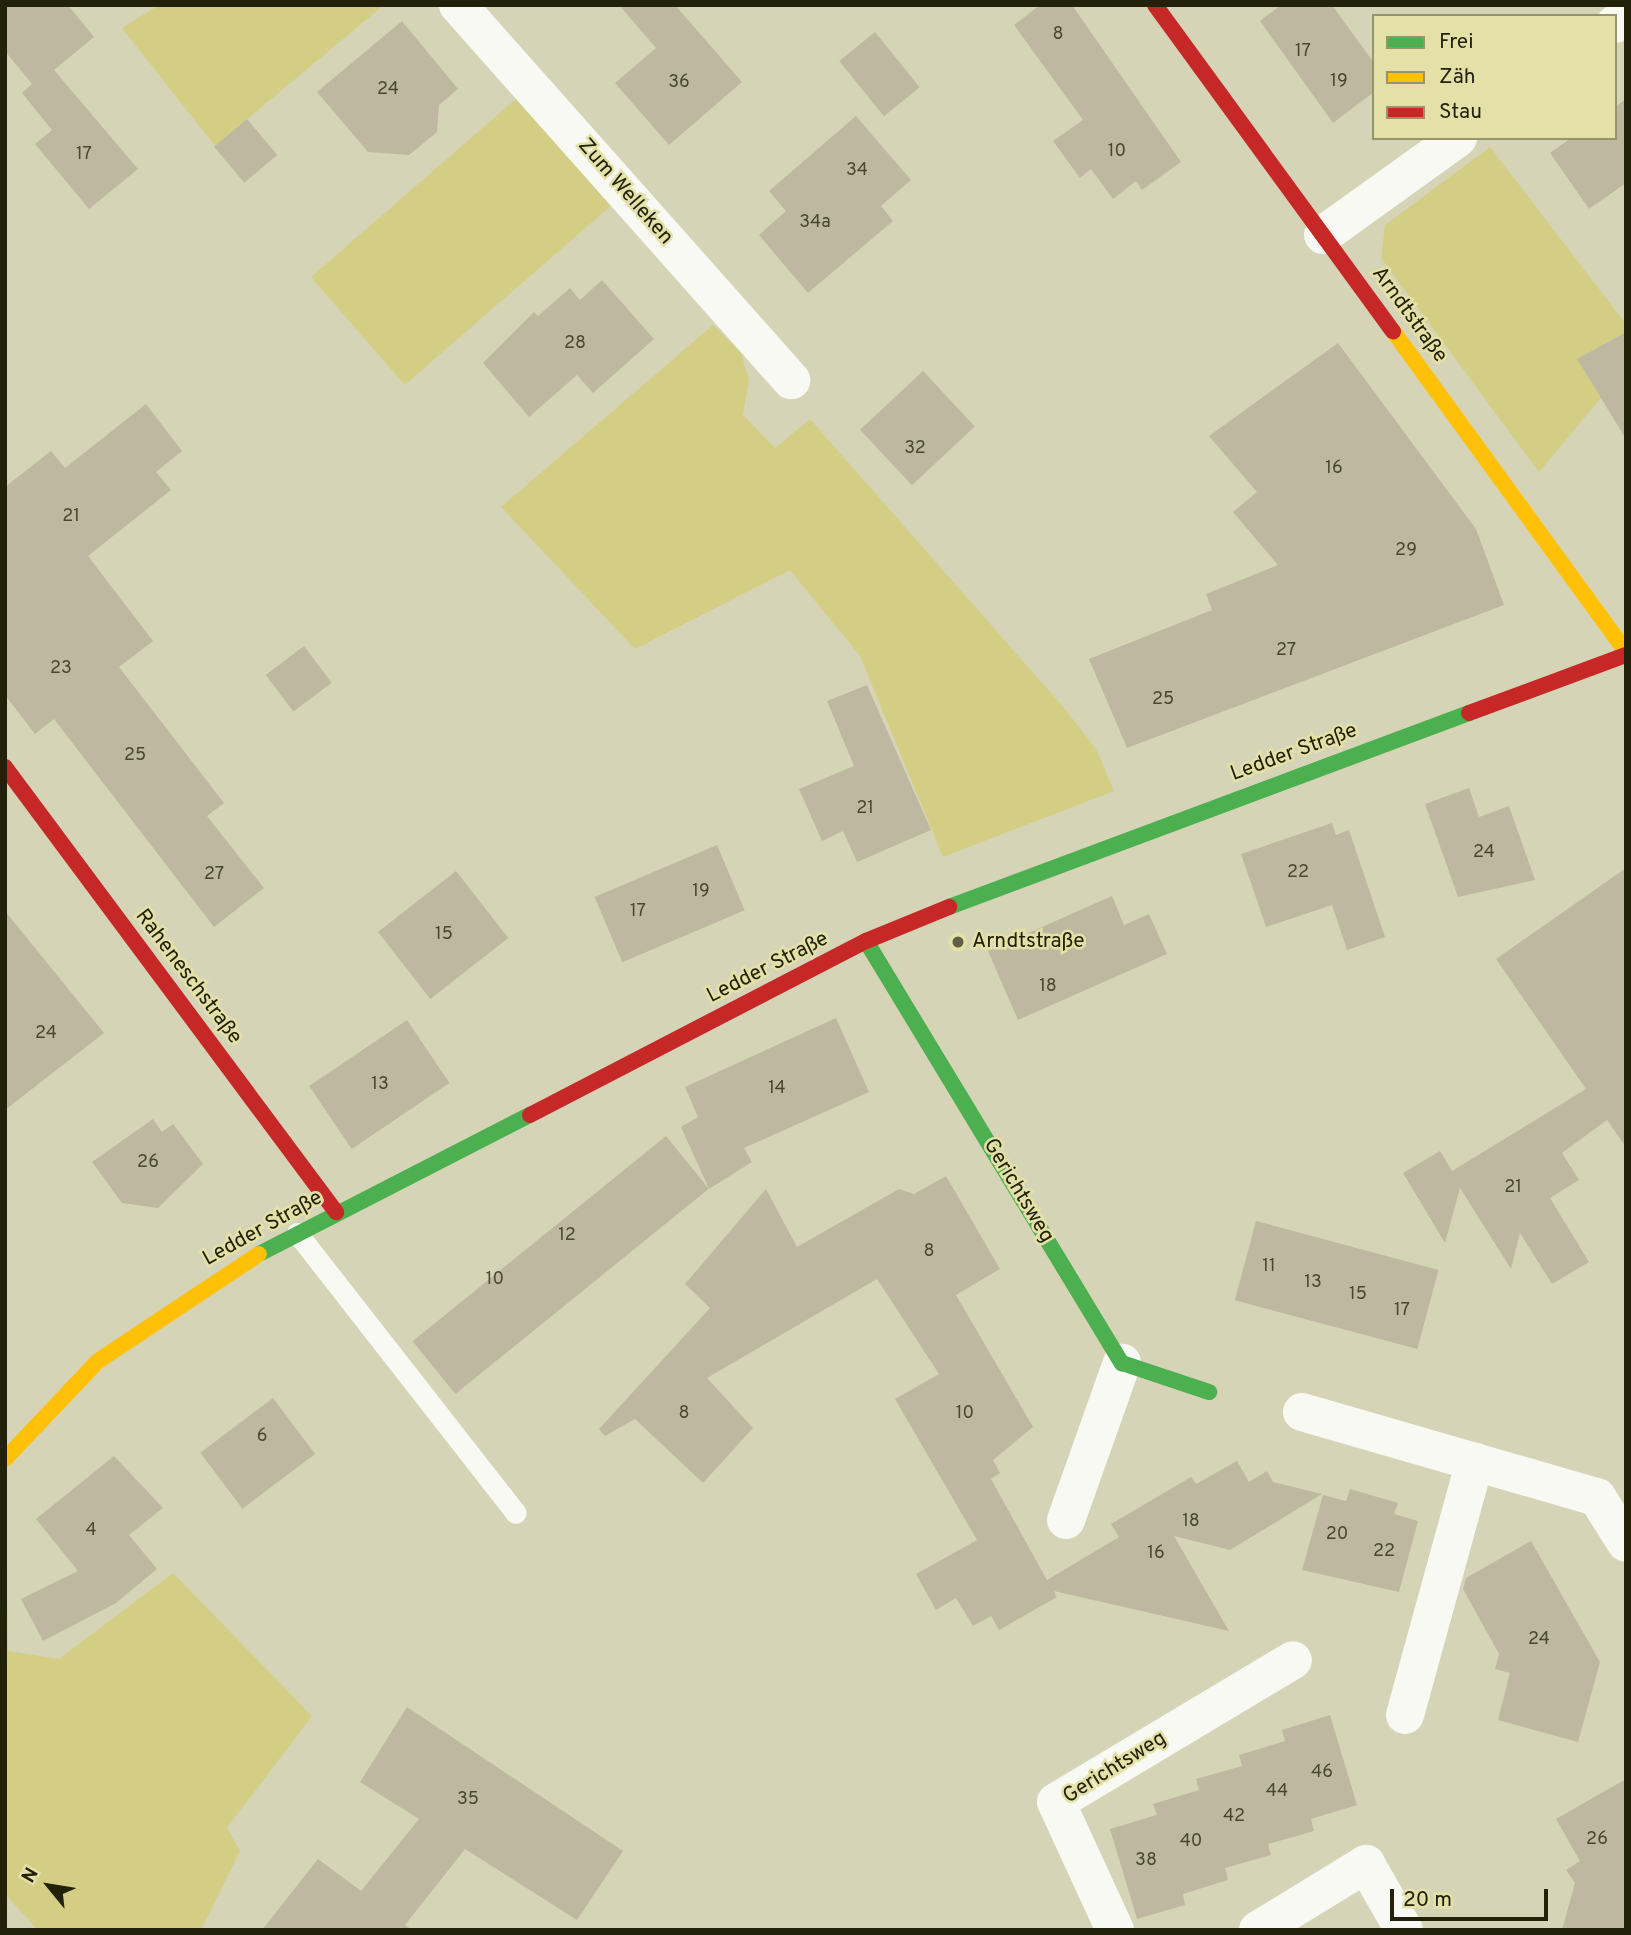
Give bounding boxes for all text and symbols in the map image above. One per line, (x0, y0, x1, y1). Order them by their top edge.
legend (1372, 14, 1617, 140)
house number: 8 (1053, 24, 1063, 46)
text: Frei (1439, 29, 1474, 56)
house number: 17 (1295, 41, 1311, 63)
text: Zäh (1439, 64, 1476, 91)
house number: 19 (1330, 71, 1348, 93)
house number: 36 (668, 72, 690, 94)
house number: 24 (377, 79, 399, 101)
text: Stau (1439, 99, 1482, 126)
street label: Zum Welleken (572, 134, 678, 250)
house number: 10 (1108, 141, 1126, 163)
house number: 17 (76, 144, 92, 166)
house number: 34 (846, 160, 868, 182)
house number: 34a (799, 212, 831, 234)
street label: Arndtstraße (1366, 262, 1452, 368)
house number: 28 (564, 333, 586, 355)
house number: 32 (904, 438, 926, 460)
house number: 16 (1325, 458, 1343, 480)
house number: 21 (62, 506, 80, 528)
house number: 29 (1395, 540, 1417, 562)
house number: 27 (1276, 640, 1296, 662)
house number: 23 (50, 658, 72, 680)
house number: 25 (1152, 689, 1174, 711)
street label: Ledder Straße (1227, 718, 1361, 788)
house number: 25 (124, 745, 146, 767)
house number: 21 (856, 798, 874, 820)
house number: 24 (1473, 842, 1495, 864)
house number: 22 (1287, 862, 1309, 884)
house number: 27 (204, 864, 224, 886)
house number: 19 (692, 881, 710, 903)
house number: 17 (630, 901, 646, 923)
street label: Raheneschstraße (129, 905, 247, 1049)
house number: 15 (435, 924, 453, 946)
street label: Ledder Straße (703, 927, 833, 1009)
place label: Arndtstraße (972, 929, 1084, 955)
marker: Arndtstraße (950, 934, 966, 950)
house number: 18 (1039, 976, 1057, 998)
house number: 24 (35, 1023, 57, 1045)
house number: 13 (371, 1074, 389, 1096)
house number: 14 (768, 1078, 786, 1100)
street label: Gerichtsweg (977, 1134, 1059, 1248)
house number: 26 (137, 1152, 159, 1174)
house number: 21 (1504, 1177, 1522, 1199)
street label: Ledder Straße (199, 1186, 327, 1272)
house number: 12 (558, 1225, 576, 1247)
house number: 8 (924, 1241, 934, 1263)
house number: 11 (1262, 1256, 1276, 1278)
house number: 10 (486, 1269, 504, 1291)
house number: 13 (1304, 1272, 1322, 1294)
house number: 15 (1349, 1284, 1367, 1306)
house number: 17 (1394, 1300, 1410, 1322)
house number: 8 (679, 1403, 689, 1425)
house number: 10 (956, 1403, 974, 1425)
house number: 6 (257, 1426, 267, 1448)
house number: 18 (1182, 1511, 1200, 1533)
house number: 4 (85, 1520, 97, 1542)
house number: 20 (1326, 1524, 1348, 1546)
house number: 22 (1373, 1541, 1395, 1563)
house number: 16 (1147, 1543, 1165, 1565)
house number: 24 (1528, 1629, 1550, 1651)
street label: Gerichtsweg (1059, 1726, 1171, 1810)
house number: 46 (1311, 1762, 1333, 1784)
house number: 44 (1266, 1781, 1288, 1803)
house number: 35 (457, 1789, 479, 1811)
house number: 42 (1223, 1806, 1245, 1828)
house number: 26 (1586, 1829, 1608, 1851)
house number: 40 (1180, 1831, 1202, 1853)
house number: 38 (1135, 1850, 1157, 1872)
north arrow (14, 1851, 84, 1921)
text: N (17, 1864, 45, 1887)
scale bar (1393, 1876, 1550, 1920)
text: 20 m (1403, 1887, 1452, 1914)

